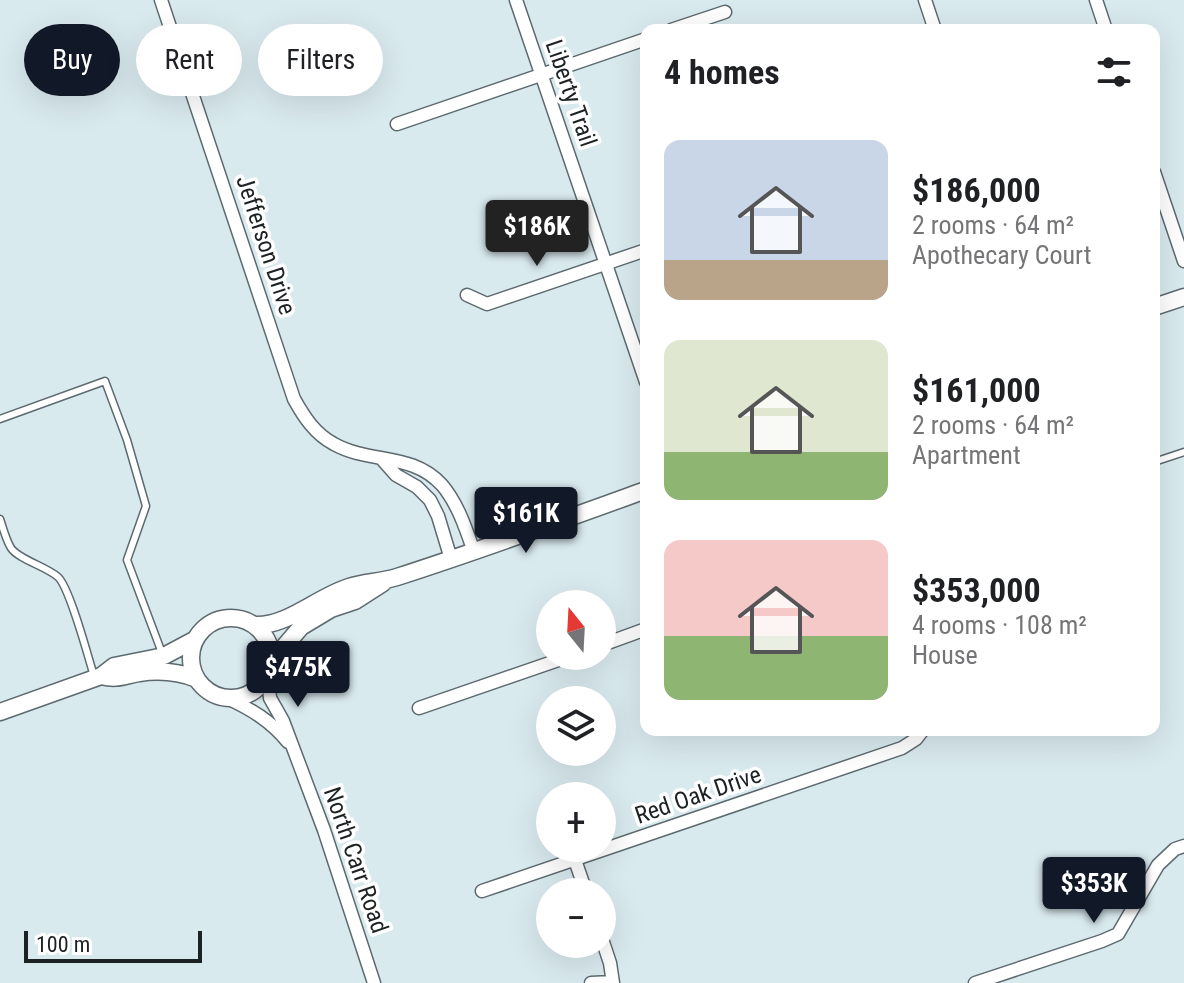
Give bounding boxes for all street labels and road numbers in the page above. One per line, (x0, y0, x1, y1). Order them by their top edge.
street label: Liberty Trail (540, 36, 602, 150)
street label: Jefferson Drive (230, 172, 302, 318)
street label: Red Oak Drive (631, 760, 765, 830)
street label: North Carr Road (318, 783, 394, 937)

